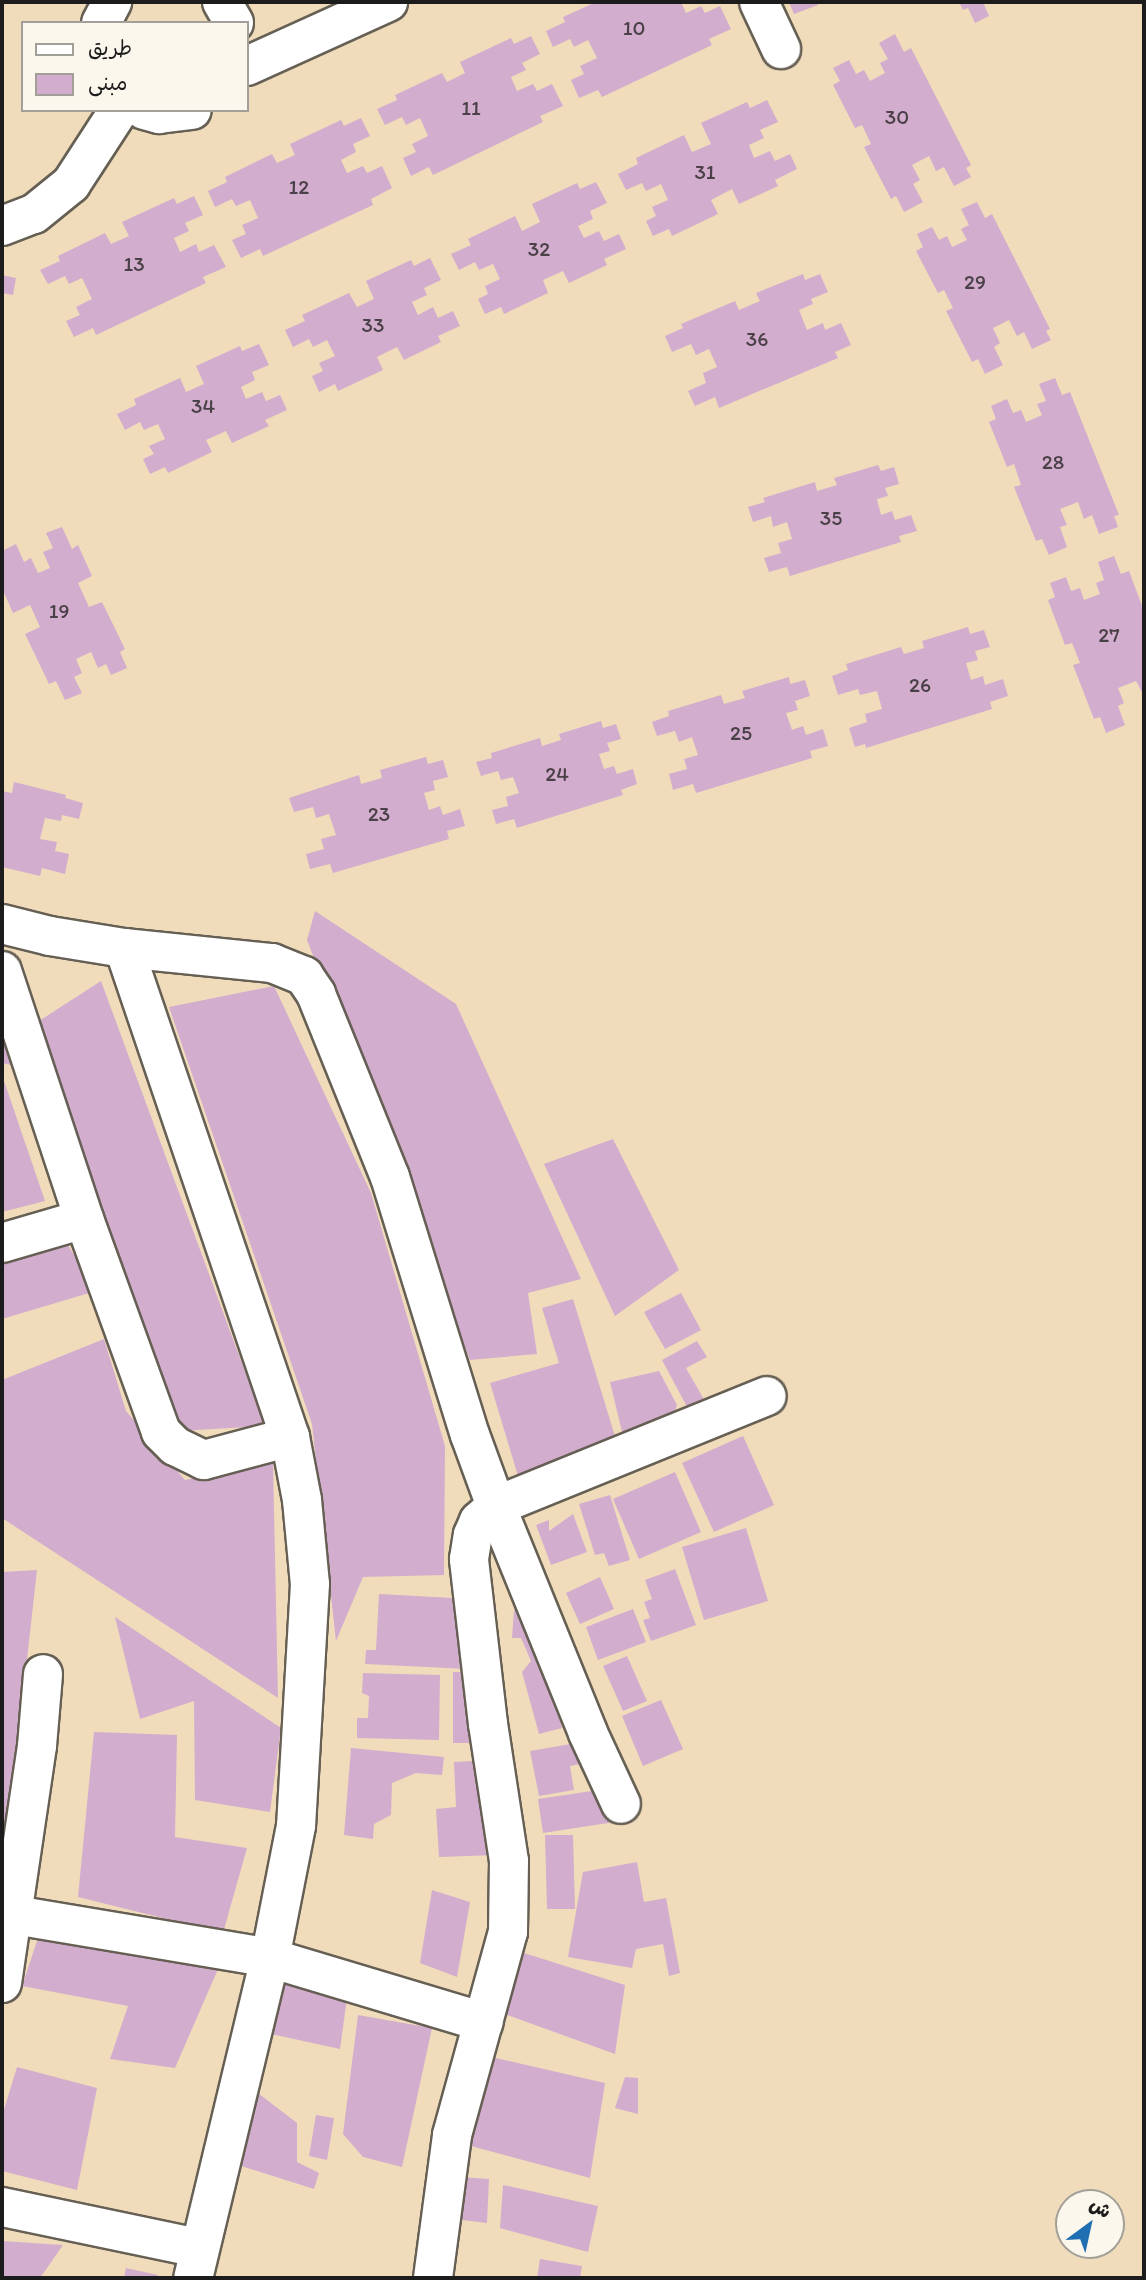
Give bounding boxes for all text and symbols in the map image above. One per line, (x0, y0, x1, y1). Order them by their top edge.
house number: 10 (623, 15, 645, 41)
legend (21, 21, 248, 112)
text: طريق (88, 35, 132, 60)
text: مبنى (88, 70, 127, 95)
house number: 11 (461, 95, 481, 121)
house number: 30 (885, 104, 909, 130)
house number: 31 (694, 159, 716, 185)
house number: 12 (289, 174, 309, 200)
house number: 32 (528, 236, 550, 262)
house number: 13 (123, 251, 145, 277)
house number: 29 (964, 269, 986, 295)
house number: 33 (362, 312, 384, 338)
house number: 36 (746, 326, 768, 352)
house number: 34 (191, 393, 215, 419)
house number: 28 (1042, 449, 1064, 475)
house number: 35 (820, 505, 842, 531)
house number: 19 (49, 598, 69, 624)
house number: 27 (1098, 622, 1120, 648)
house number: 26 (909, 672, 931, 698)
house number: 25 (730, 720, 752, 746)
house number: 24 (545, 761, 569, 787)
house number: 23 (368, 801, 390, 827)
north arrow (1055, 2189, 1125, 2259)
text: ش (1086, 2192, 1116, 2223)

